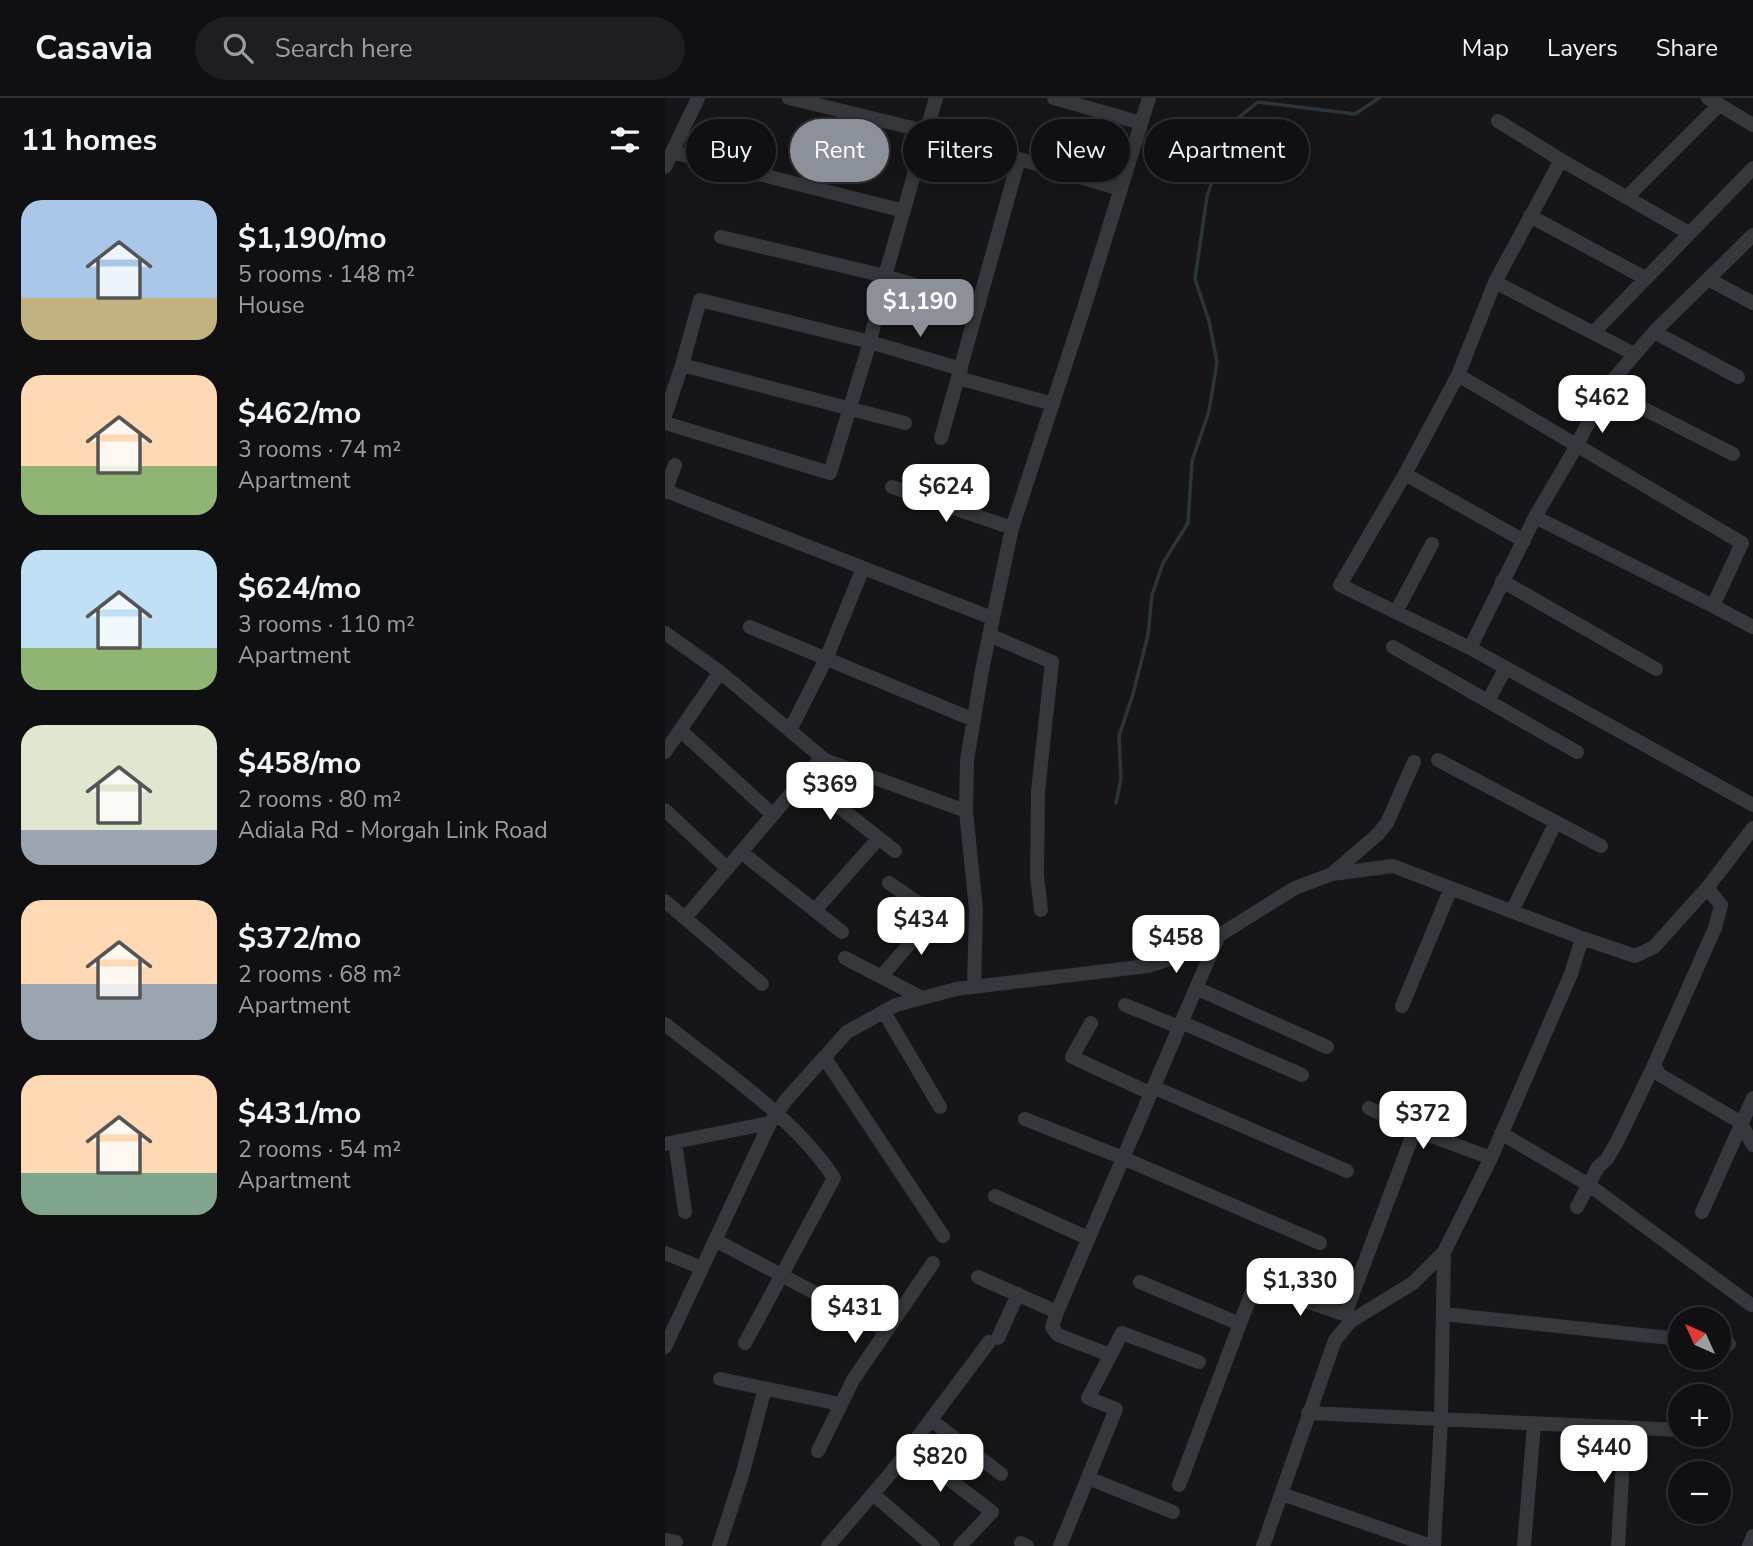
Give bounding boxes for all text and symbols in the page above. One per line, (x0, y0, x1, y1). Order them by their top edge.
search box (195, 17, 685, 80)
text: Casavia (35, 26, 153, 71)
icon: search (219, 29, 257, 67)
text: Search here (275, 31, 413, 66)
text: Map (1462, 32, 1509, 64)
text: Layers (1547, 32, 1618, 64)
text: Share (1656, 32, 1718, 64)
chip: Buy (686, 119, 776, 182)
chip: Rent (790, 119, 889, 182)
chip: Filters (903, 119, 1017, 182)
chip: New (1031, 119, 1130, 182)
chip: Apartment (1144, 119, 1309, 182)
text: 11 homes (21, 120, 157, 161)
icon: filters (606, 121, 644, 159)
text: $1,190/mo (238, 218, 387, 259)
icon: home (77, 228, 161, 312)
text: 5 rooms · 148 m² (238, 259, 415, 290)
pin: $1,190 (863, 280, 977, 339)
text: $1,190 (883, 286, 957, 317)
text: House (238, 290, 305, 321)
pin: $462 (1561, 376, 1643, 435)
text: $462 (1574, 382, 1630, 413)
text: $462/mo (238, 393, 361, 434)
icon: home (77, 403, 161, 487)
text: 3 rooms · 74 m² (238, 434, 401, 465)
pin: $624 (905, 464, 987, 524)
text: Apartment (238, 465, 350, 496)
text: $624 (918, 471, 974, 502)
text: $624/mo (238, 568, 361, 609)
icon: home (77, 578, 161, 662)
text: 3 rooms · 110 m² (238, 609, 415, 640)
text: Apartment (238, 640, 350, 671)
text: $458/mo (238, 743, 361, 784)
icon: home (77, 753, 161, 837)
pin: $369 (789, 762, 871, 822)
text: $369 (802, 769, 858, 800)
text: 2 rooms · 80 m² (238, 784, 401, 815)
text: Adiala Rd - Morgah Link Road (238, 815, 548, 846)
pin: $434 (880, 898, 962, 957)
text: $434 (893, 904, 949, 935)
pin: $458 (1135, 916, 1217, 975)
text: $372/mo (238, 918, 361, 959)
text: $458 (1148, 922, 1204, 953)
icon: home (77, 928, 161, 1012)
text: 2 rooms · 68 m² (238, 959, 401, 990)
text: Apartment (238, 990, 350, 1021)
pin: $372 (1382, 1091, 1464, 1151)
text: $431/mo (238, 1093, 361, 1134)
text: $372 (1395, 1098, 1451, 1129)
icon: home (77, 1103, 161, 1187)
text: 2 rooms · 54 m² (238, 1134, 401, 1165)
text: Apartment (238, 1165, 350, 1196)
pin: $1,330 (1243, 1258, 1357, 1318)
text: $1,330 (1263, 1265, 1337, 1296)
pin: $431 (814, 1286, 896, 1345)
text: $431 (827, 1292, 883, 1323)
north arrow (1668, 1307, 1731, 1370)
map controls (1668, 1307, 1731, 1524)
button: + (1668, 1384, 1731, 1447)
pin: $440 (1563, 1426, 1645, 1485)
text: $440 (1576, 1432, 1632, 1463)
pin: $820 (899, 1434, 981, 1494)
text: $820 (912, 1441, 968, 1472)
button: − (1668, 1461, 1731, 1524)

